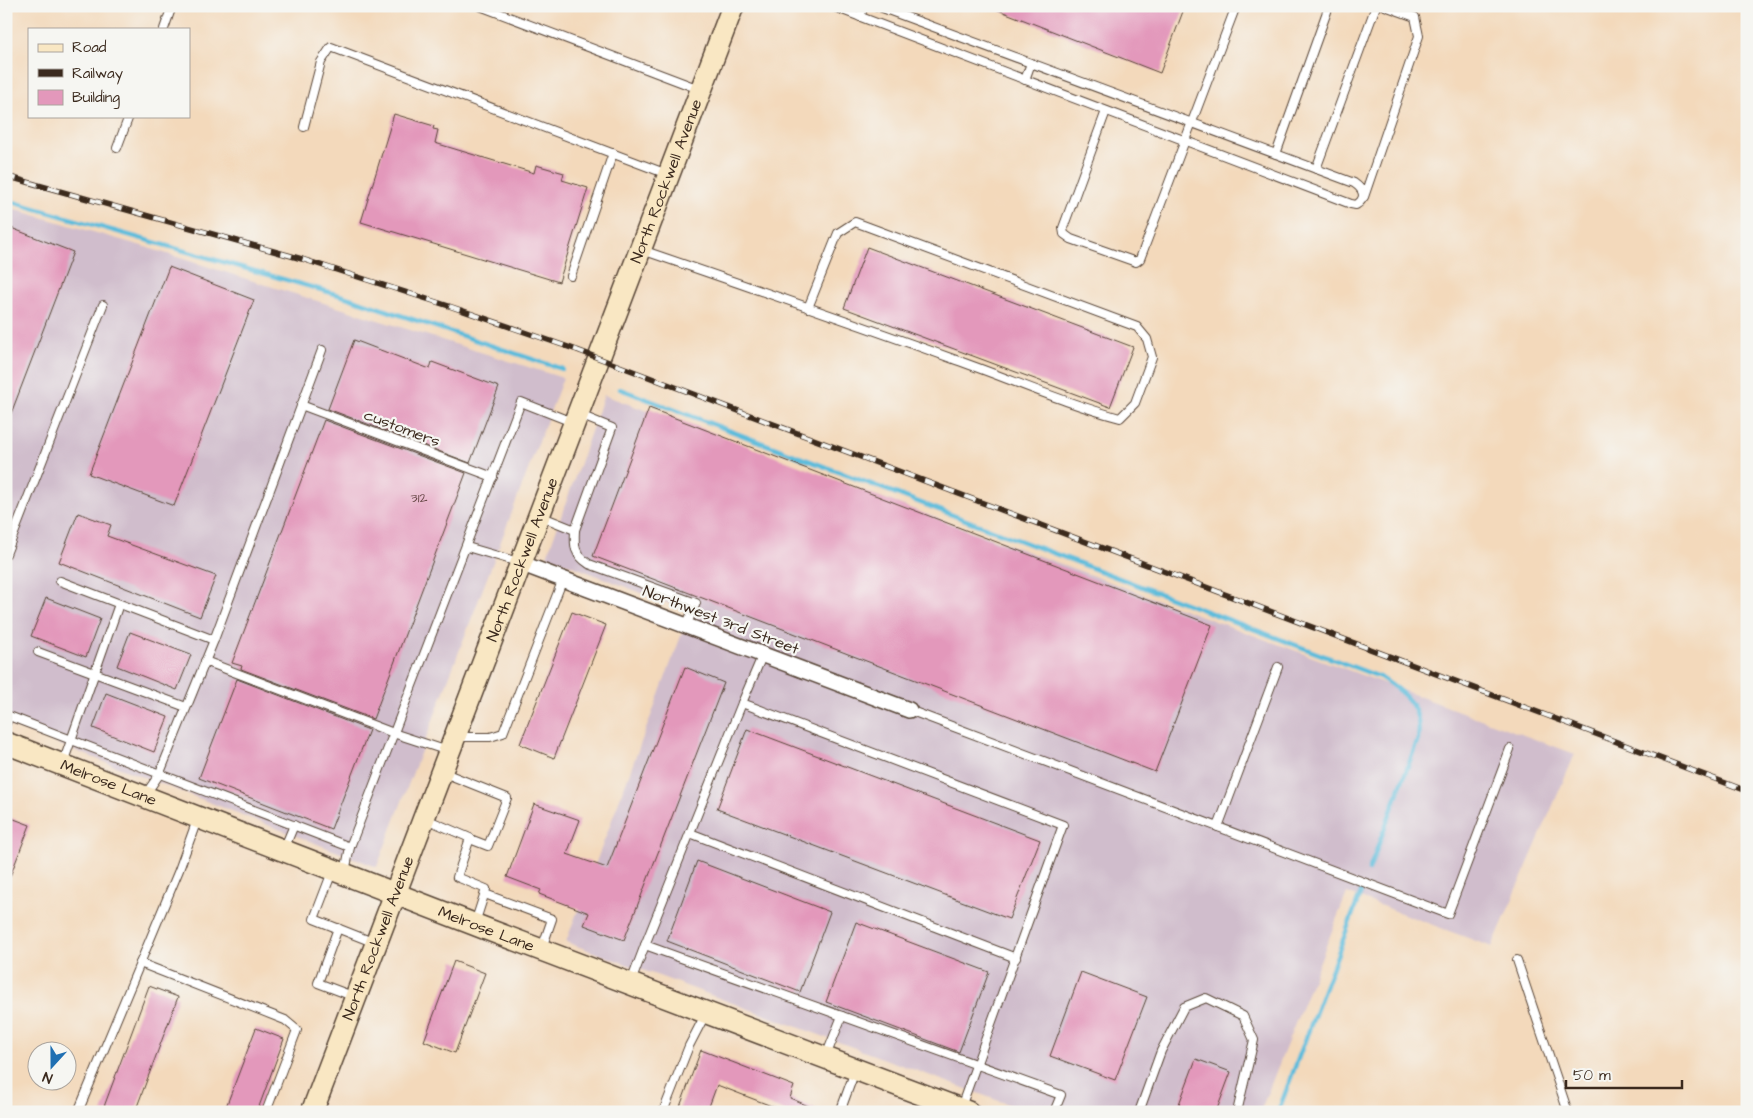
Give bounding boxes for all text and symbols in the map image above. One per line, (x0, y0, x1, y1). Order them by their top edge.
legend (28, 28, 190, 118)
text: Road (72, 37, 107, 58)
text: Railway (72, 63, 123, 85)
text: Building (72, 87, 120, 109)
street label: North Rockwell Avenue (625, 96, 708, 266)
street label: customers (361, 403, 443, 453)
street label: North Rockwell Avenue (481, 474, 564, 645)
house number: 312 (411, 488, 427, 508)
street label: Northwest 3rd Street (640, 580, 803, 660)
street label: Melrose Lane (57, 754, 160, 811)
street label: North Rockwell Avenue (337, 853, 420, 1023)
street label: Melrose Lane (435, 900, 538, 957)
north arrow (28, 1040, 78, 1090)
scale bar (1566, 1058, 1682, 1090)
text: 50 m (1573, 1065, 1611, 1086)
text: N (40, 1066, 55, 1088)

